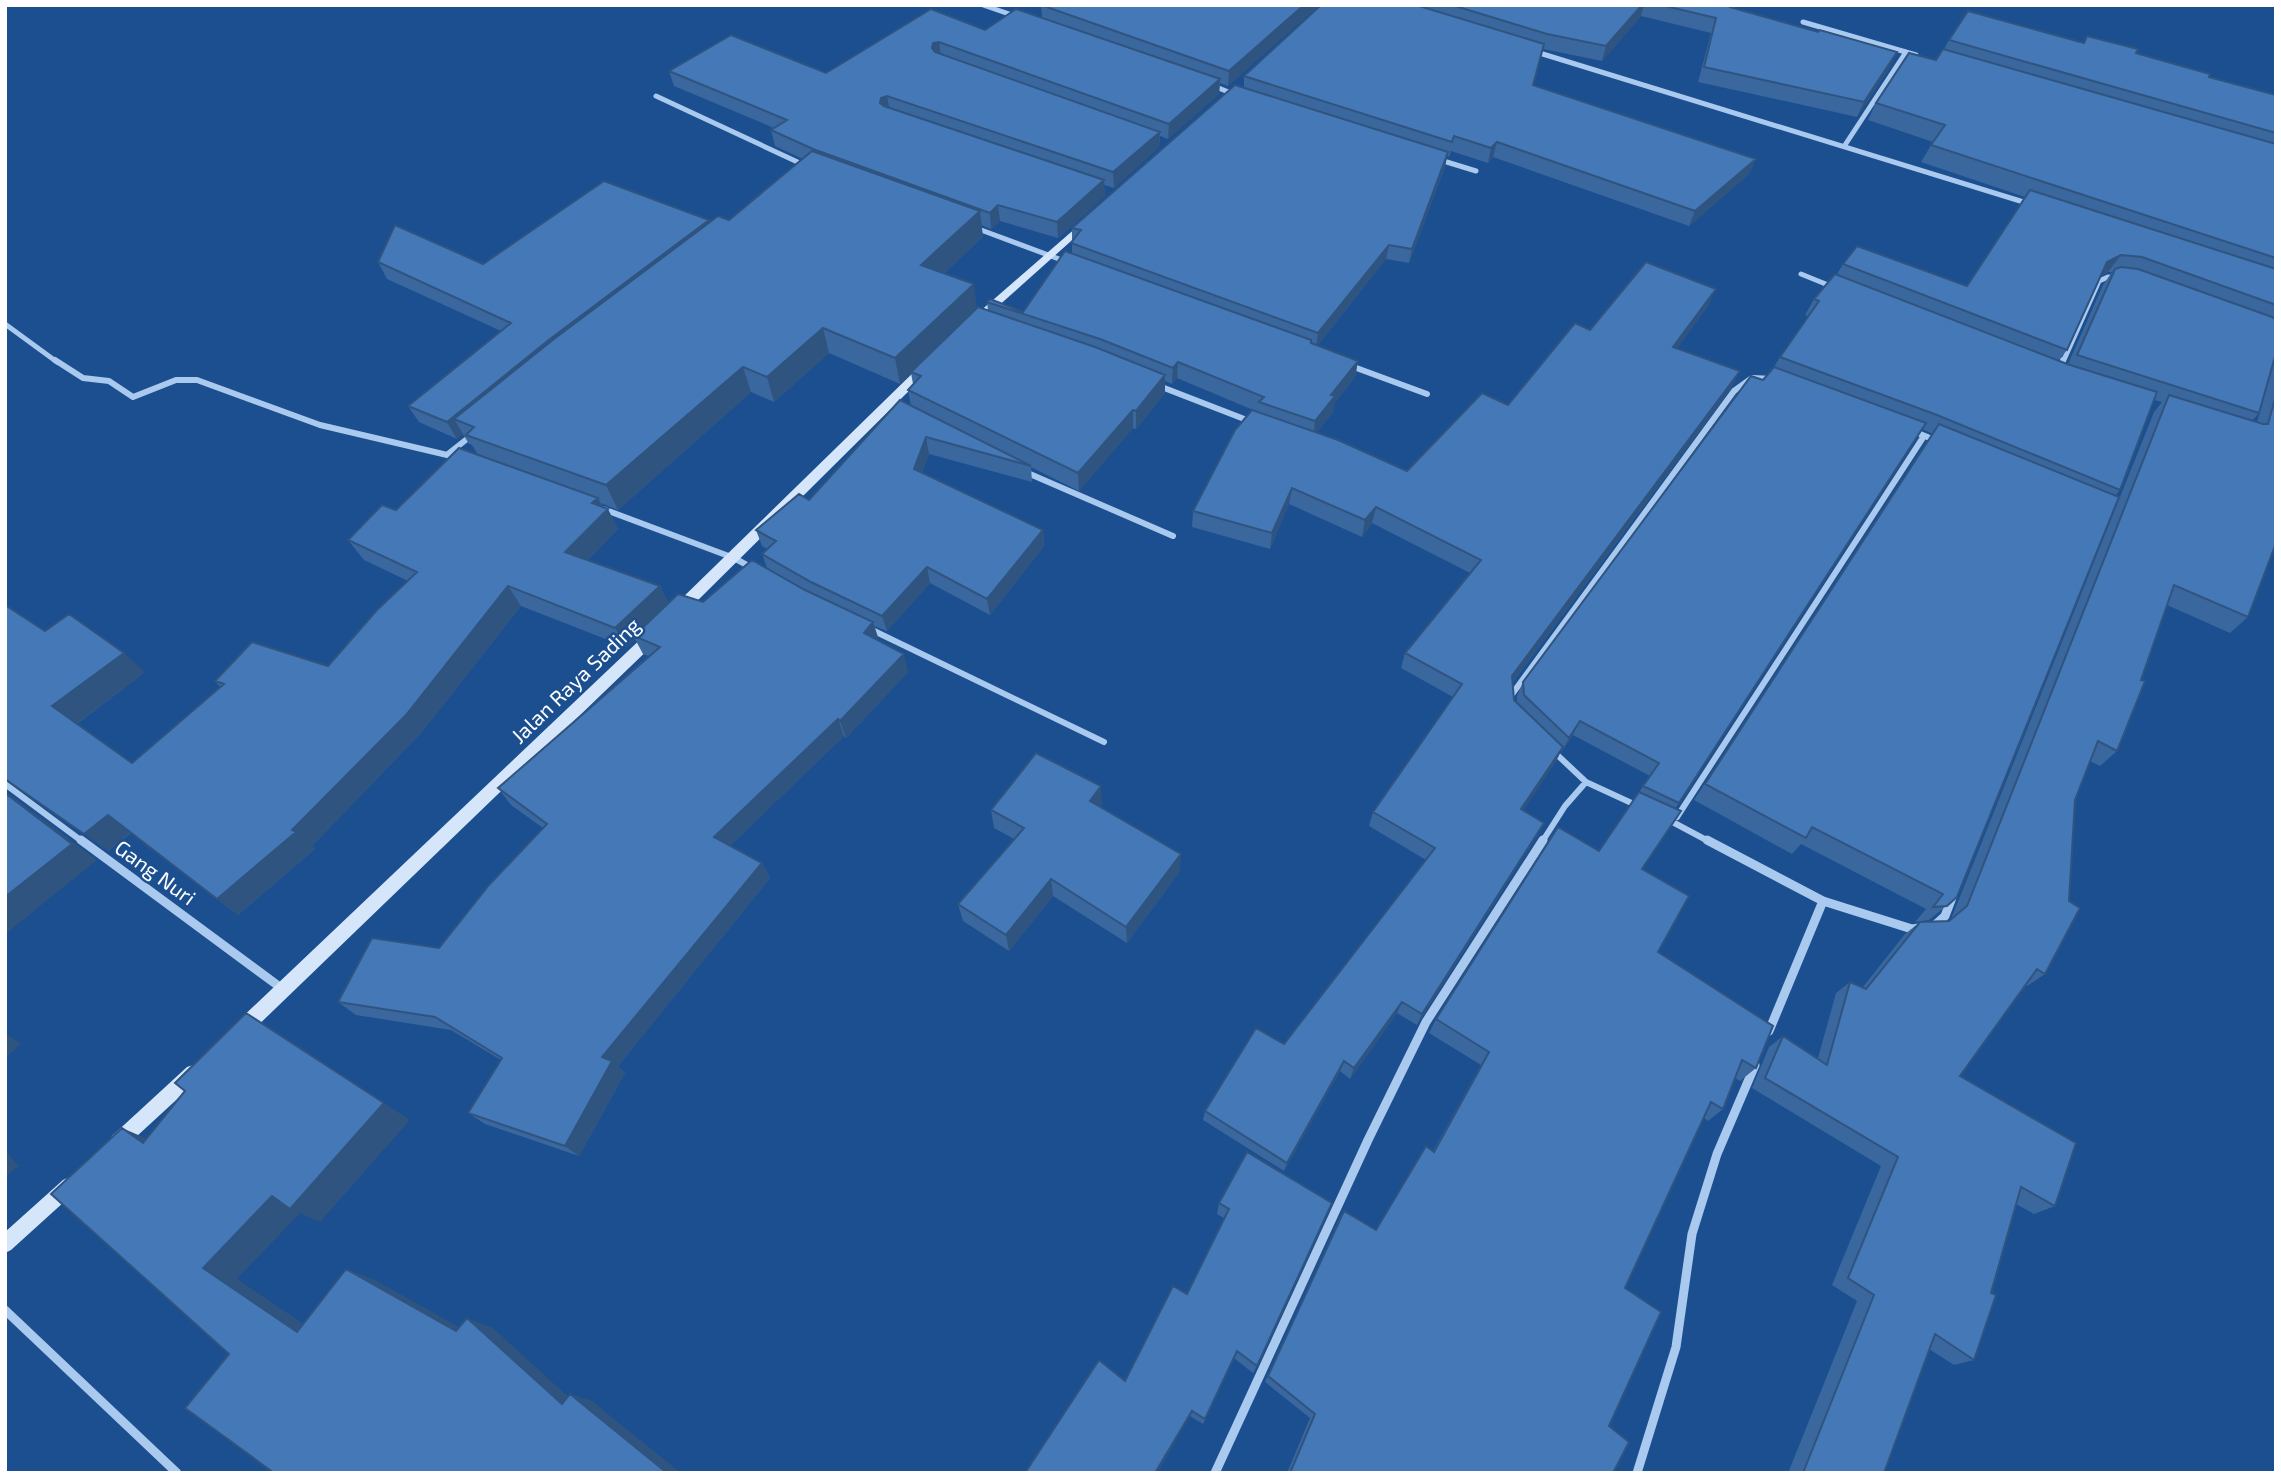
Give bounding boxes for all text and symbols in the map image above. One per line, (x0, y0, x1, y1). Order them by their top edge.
street label: Jalan Raya Sading (505, 612, 645, 748)
street label: Gang Nuri (111, 834, 201, 909)

